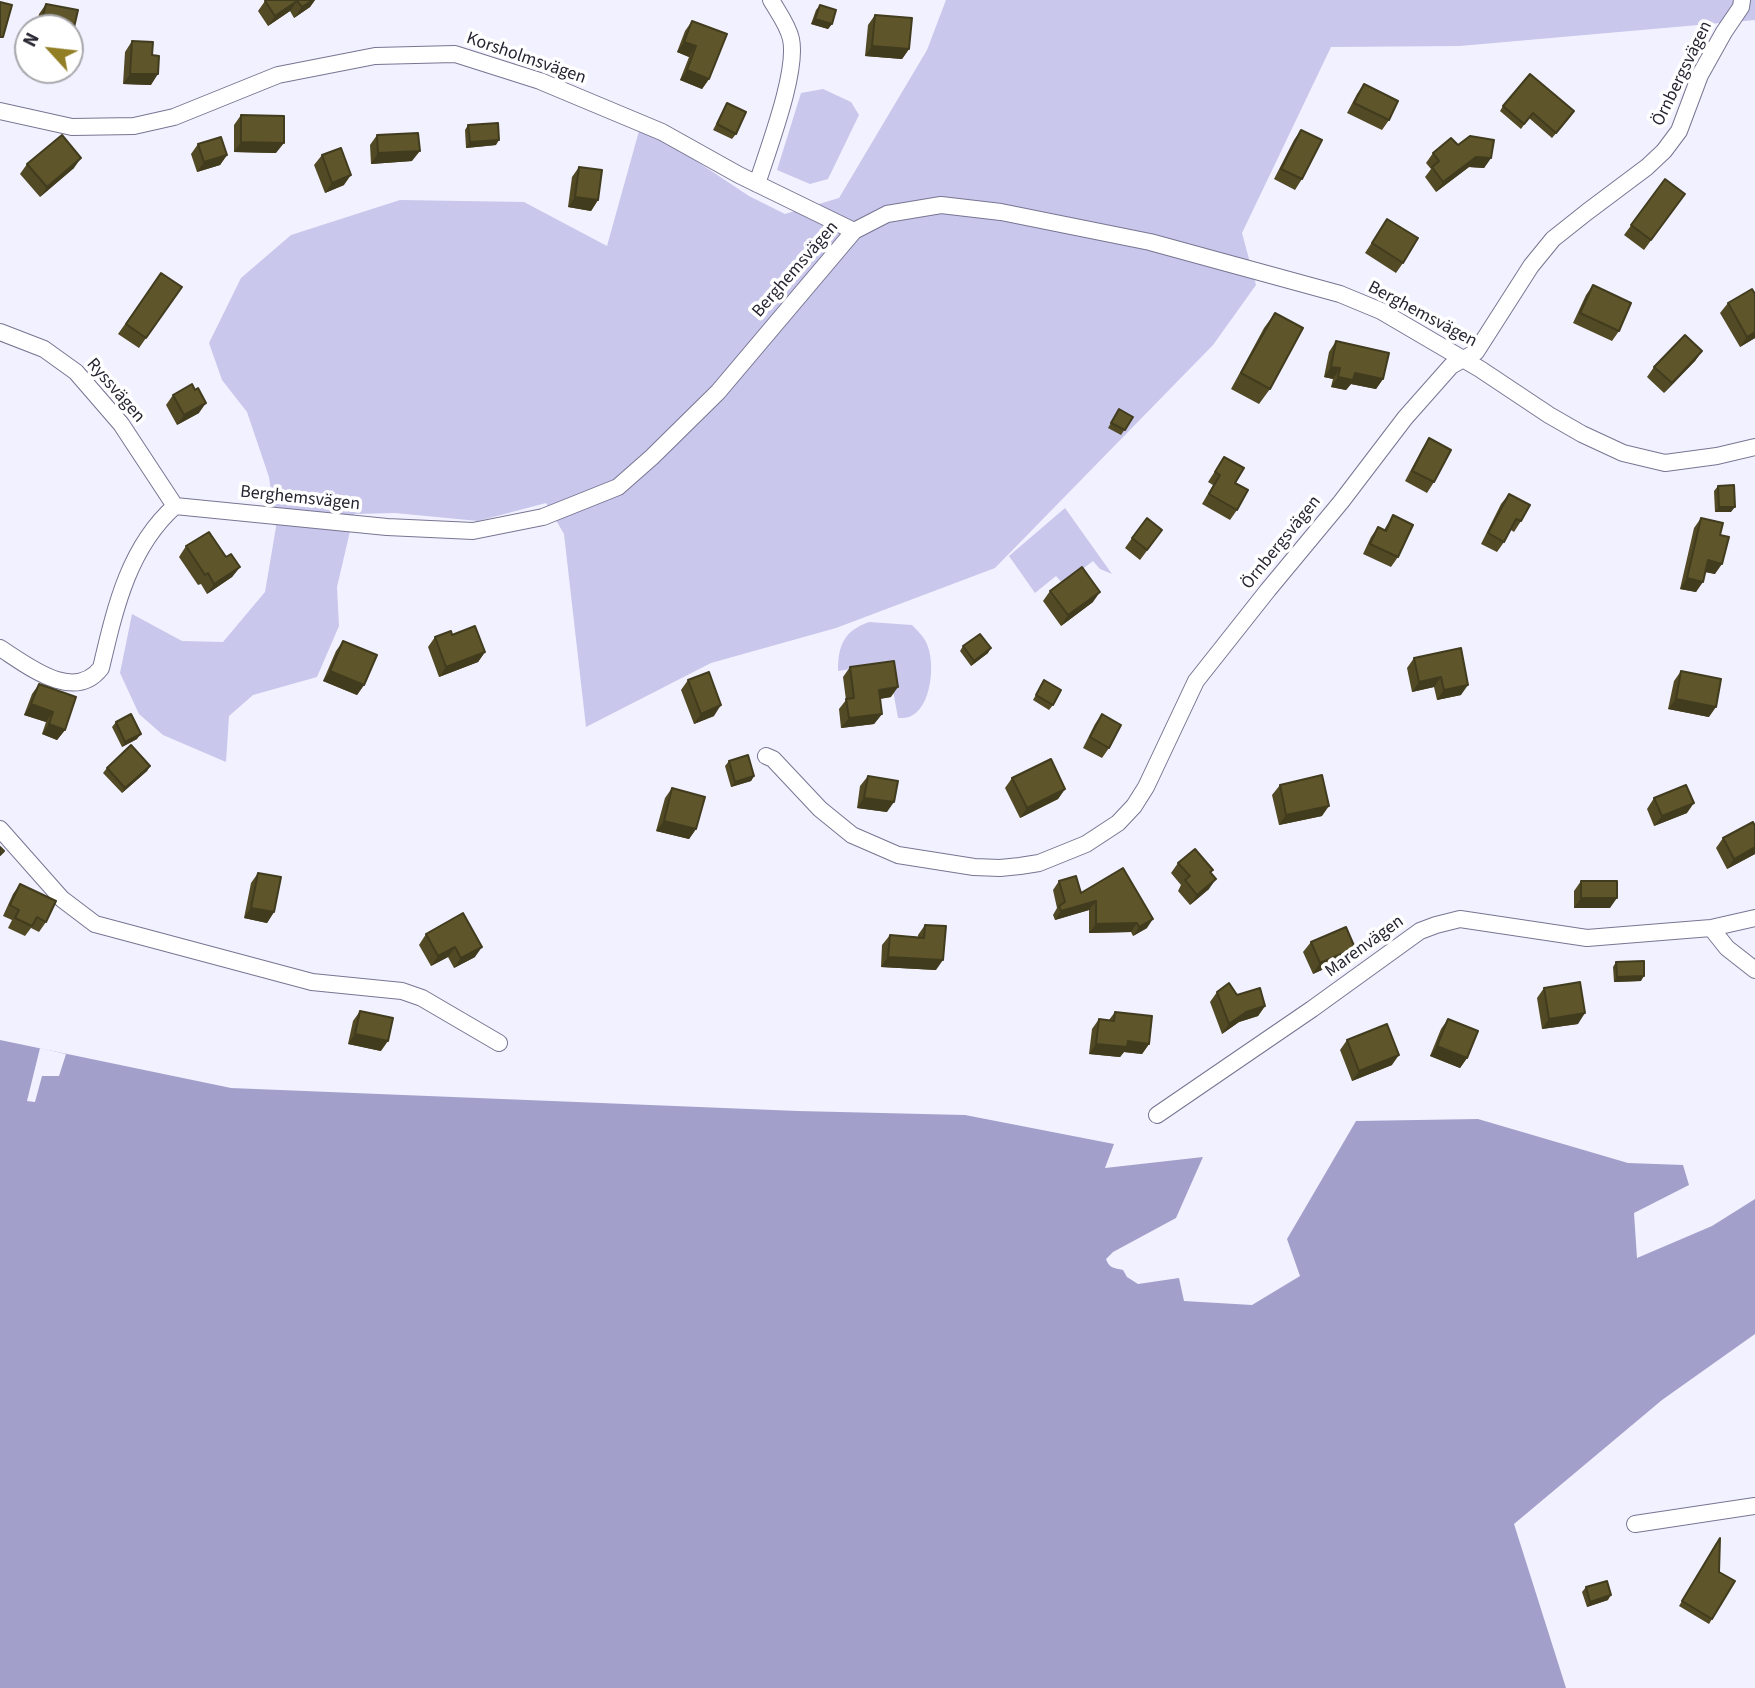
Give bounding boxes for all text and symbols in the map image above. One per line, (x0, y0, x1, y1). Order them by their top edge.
north arrow (14, 14, 84, 84)
street label: Örnbergsvägen (1648, 18, 1718, 130)
text: N (17, 28, 47, 52)
street label: Korsholmsvägen (463, 28, 589, 90)
street label: Berghemsvägen (748, 217, 844, 323)
street label: Berghemsvägen (1364, 277, 1480, 353)
street label: Ryssvägen (81, 354, 149, 428)
street label: Berghemsvägen (239, 482, 361, 516)
street label: Örnbergsvägen (1238, 492, 1326, 594)
street label: Marenvägen (1322, 911, 1408, 983)

